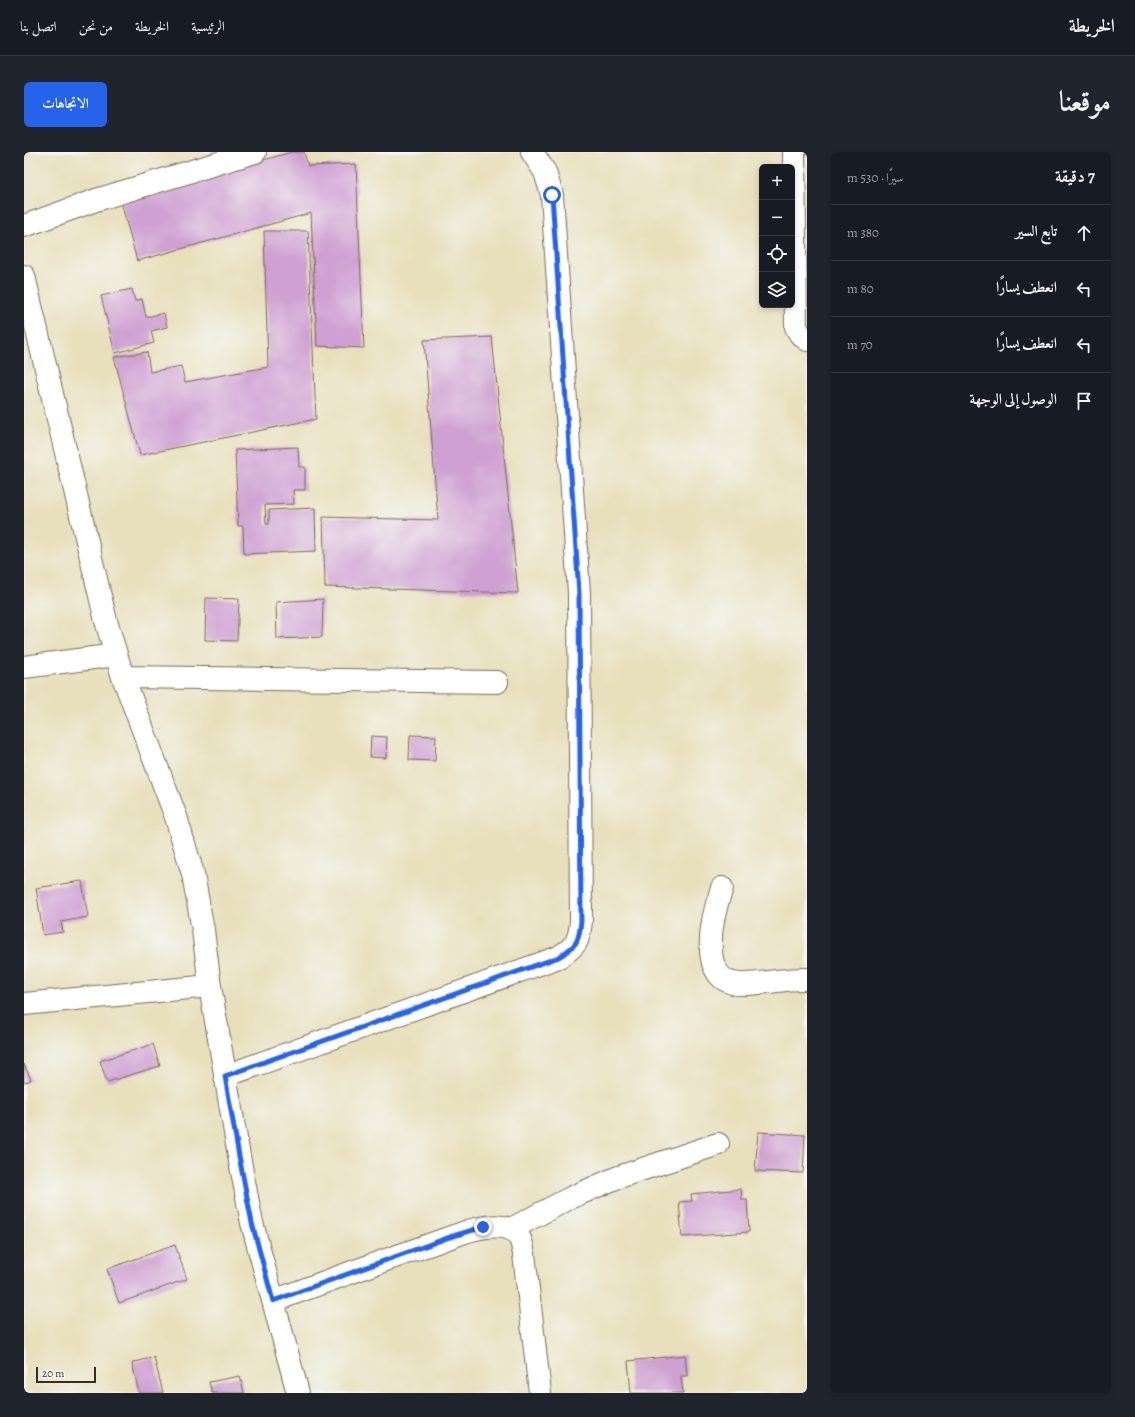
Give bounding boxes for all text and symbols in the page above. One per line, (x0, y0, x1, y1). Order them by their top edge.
text: الخريطة (1069, 13, 1115, 39)
text: اتصل بنا (20, 17, 57, 36)
text: من نحن (79, 17, 113, 36)
text: الخريطة (135, 17, 169, 36)
text: الرئيسية (191, 17, 225, 36)
button: الاتجاهات (24, 82, 107, 127)
text: موقعنا (1059, 83, 1111, 121)
map controls (759, 164, 795, 308)
button: + (759, 164, 795, 200)
text: 7 دقيقة (1055, 165, 1095, 188)
text: سيرًا · 530 m (847, 169, 903, 186)
route start (543, 186, 561, 204)
button: − (759, 200, 795, 236)
text: تابع السير (1015, 221, 1057, 241)
icon: ahead (1073, 222, 1095, 244)
text: 380 m (847, 224, 879, 241)
button: locate (759, 236, 795, 272)
button: layers (759, 272, 795, 308)
text: انعطف يسارًا (996, 277, 1057, 297)
icon: left (1073, 278, 1095, 300)
text: 80 m (847, 280, 874, 297)
text: انعطف يسارًا (996, 333, 1057, 353)
icon: left (1073, 334, 1095, 356)
text: 70 m (847, 336, 873, 353)
text: الوصول إلى الوجهة (970, 389, 1057, 409)
icon: arrive (1073, 390, 1095, 412)
route end (474, 1218, 492, 1236)
scale bar (36, 1365, 96, 1384)
text: 20 m (42, 1366, 64, 1381)

